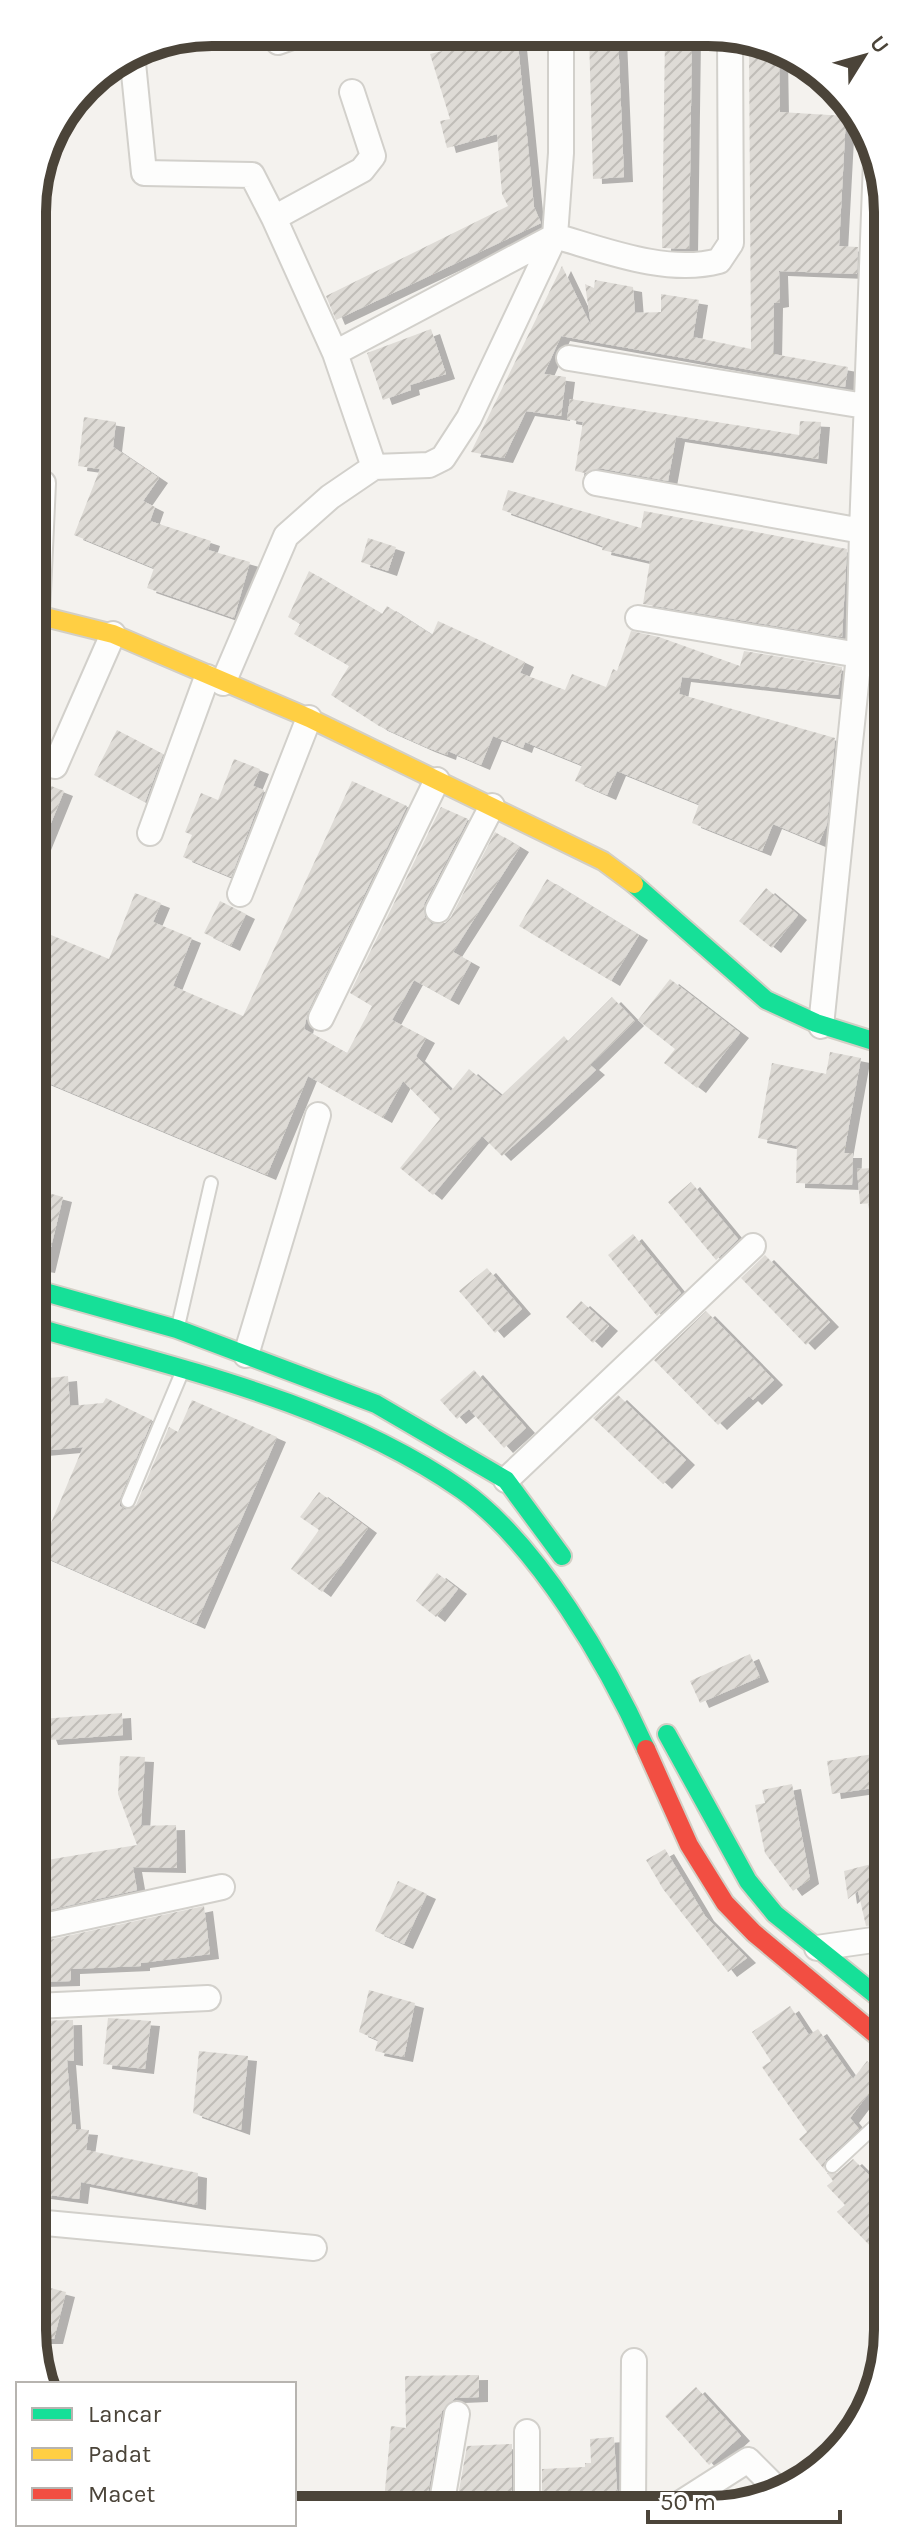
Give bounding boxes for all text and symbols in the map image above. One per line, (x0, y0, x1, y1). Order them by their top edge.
north arrow (824, 16, 904, 96)
text: U (864, 31, 894, 58)
legend (16, 2382, 296, 2526)
text: Lancar (88, 2400, 162, 2428)
text: Padat (88, 2440, 151, 2468)
scale bar (648, 2474, 840, 2524)
text: Macet (88, 2480, 155, 2508)
text: 50 m (660, 2488, 716, 2516)

